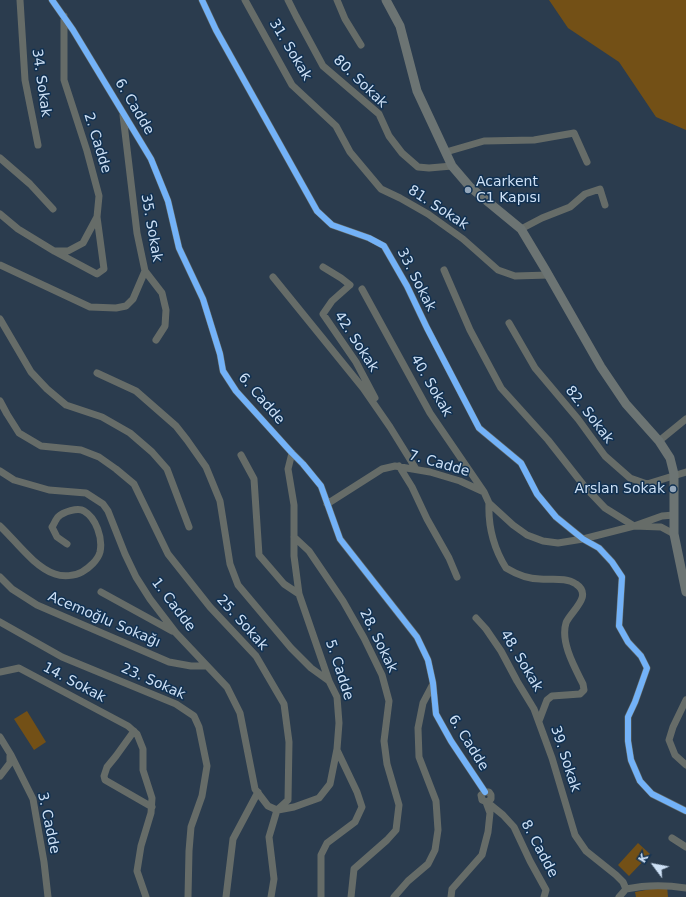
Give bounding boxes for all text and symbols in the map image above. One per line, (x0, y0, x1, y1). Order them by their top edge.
street label: 31. Sokak (265, 16, 315, 84)
street label: 34. Sokak (28, 48, 54, 118)
street label: 80. Sokak (329, 52, 391, 112)
street label: 6. Cadde (111, 76, 157, 138)
street label: 2. Cadde (80, 111, 114, 175)
place label: Acarkent C1 Kapısı (476, 174, 541, 206)
street label: 81. Sokak (405, 182, 471, 234)
marker: Acarkent C1 Kapısı (463, 185, 473, 195)
street label: 35. Sokak (137, 193, 165, 263)
street label: 33. Sokak (393, 246, 439, 314)
street label: 42. Sokak (330, 309, 382, 375)
street label: 40. Sokak (407, 352, 455, 420)
street label: 6. Cadde (234, 370, 288, 428)
street label: 82. Sokak (561, 383, 617, 447)
street label: 7. Cadde (407, 447, 471, 481)
place label: Arslan Sokak (575, 481, 665, 497)
marker: Arslan Sokak (668, 484, 678, 494)
street label: 1. Cadde (147, 575, 199, 635)
street label: Acemoğlu Sokağı (45, 589, 163, 651)
street label: 25. Sokak (213, 592, 271, 654)
street label: 28. Sokak (355, 606, 401, 676)
street label: 48. Sokak (496, 627, 546, 695)
street label: 5. Cadde (321, 638, 357, 702)
street label: 14. Sokak (40, 659, 108, 707)
street label: 23. Sokak (118, 660, 188, 704)
street label: 6. Cadde (444, 712, 492, 774)
street label: 39. Sokak (546, 724, 584, 794)
street label: 3. Cadde (33, 791, 63, 855)
street label: 8. Cadde (517, 817, 561, 881)
north arrow (634, 845, 674, 885)
text: K (636, 851, 651, 865)

